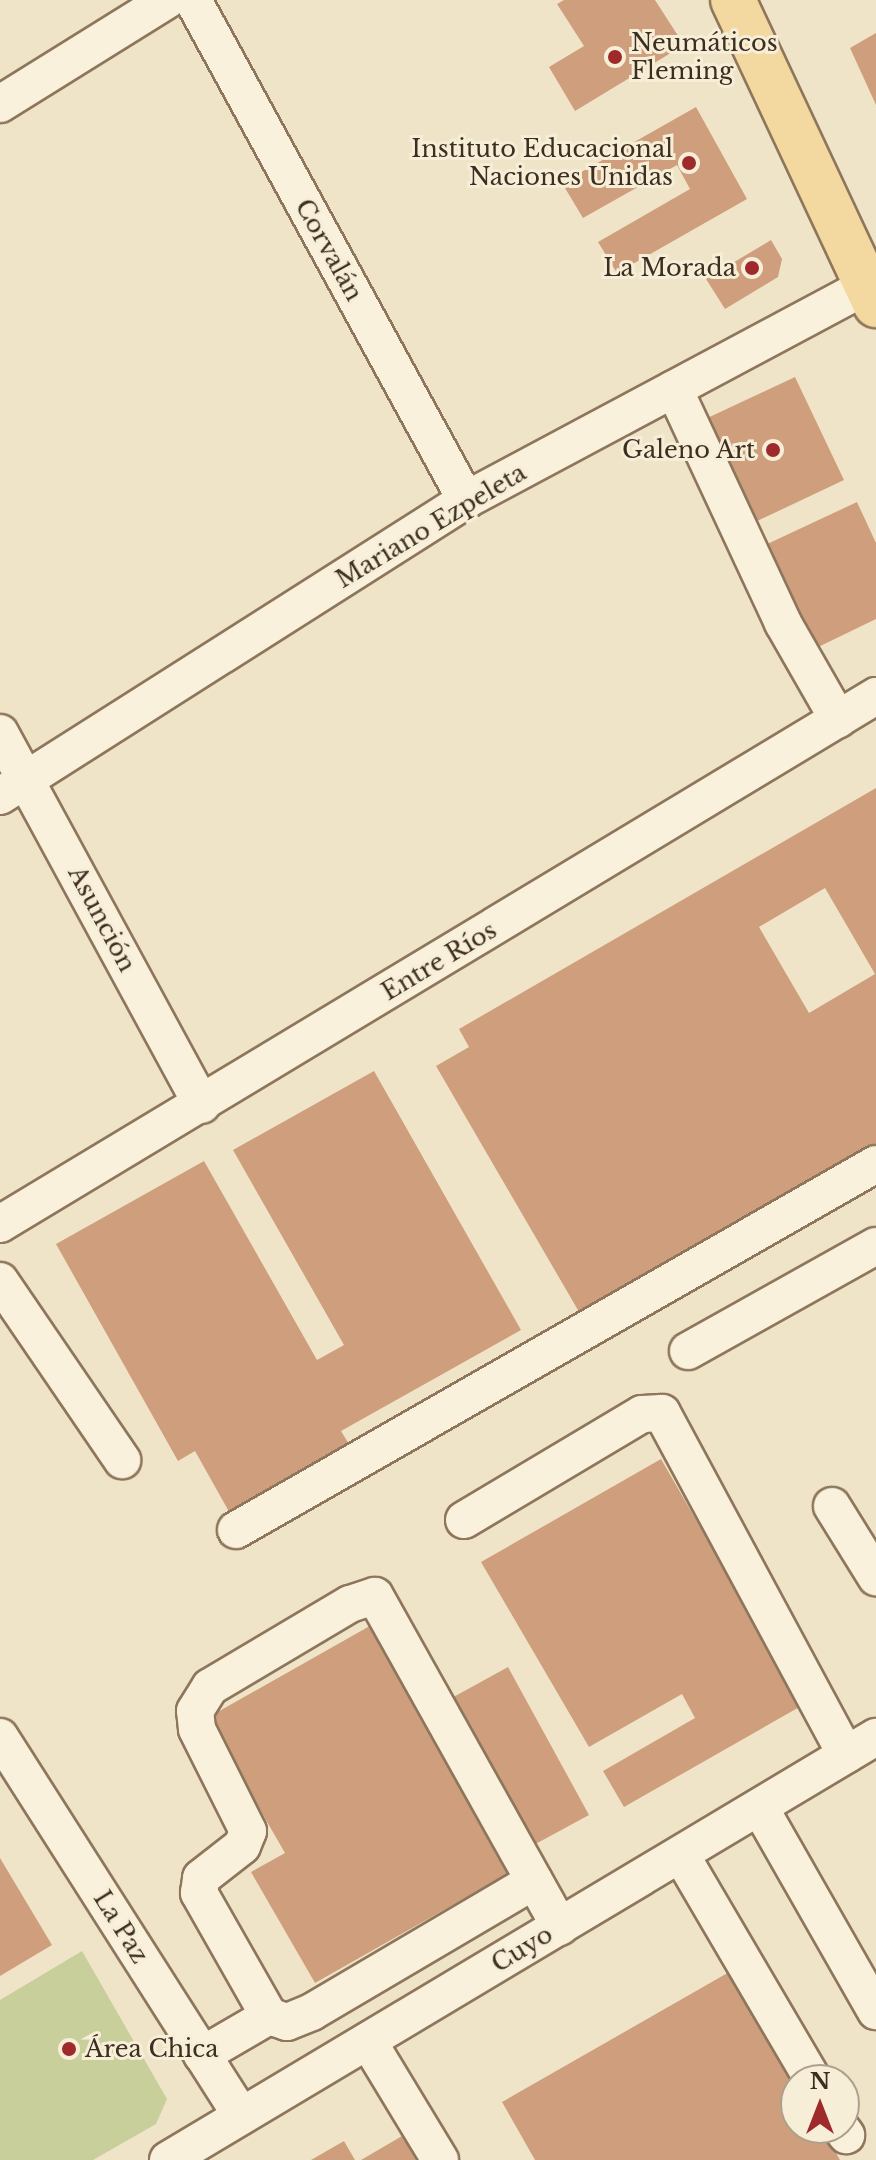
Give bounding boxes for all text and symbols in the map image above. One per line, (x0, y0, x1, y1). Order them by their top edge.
place label: Neumáticos Fleming (631, 29, 778, 85)
marker: Neumáticos Fleming (606, 48, 624, 66)
place label: Instituto Educacional Naciones Unidas (411, 135, 673, 191)
marker: Instituto Educacional Naciones Unidas (680, 154, 698, 172)
street label: Corvalán (289, 194, 369, 306)
place label: La Morada (603, 254, 736, 282)
marker: La Morada (743, 259, 761, 277)
place label: Galeno Art (621, 436, 755, 464)
marker: Galeno Art (762, 439, 784, 461)
street label: Mariano Ezpeleta (331, 458, 531, 594)
street label: Asunción (62, 861, 142, 977)
street label: Entre Ríos (376, 916, 502, 1006)
street label: La Paz (87, 1885, 155, 1969)
street label: Cuyo (486, 1920, 558, 1978)
place label: Área Chica (85, 2035, 219, 2063)
marker: Área Chica (60, 2040, 78, 2058)
north arrow (780, 2064, 860, 2144)
text: N (810, 2068, 830, 2095)

